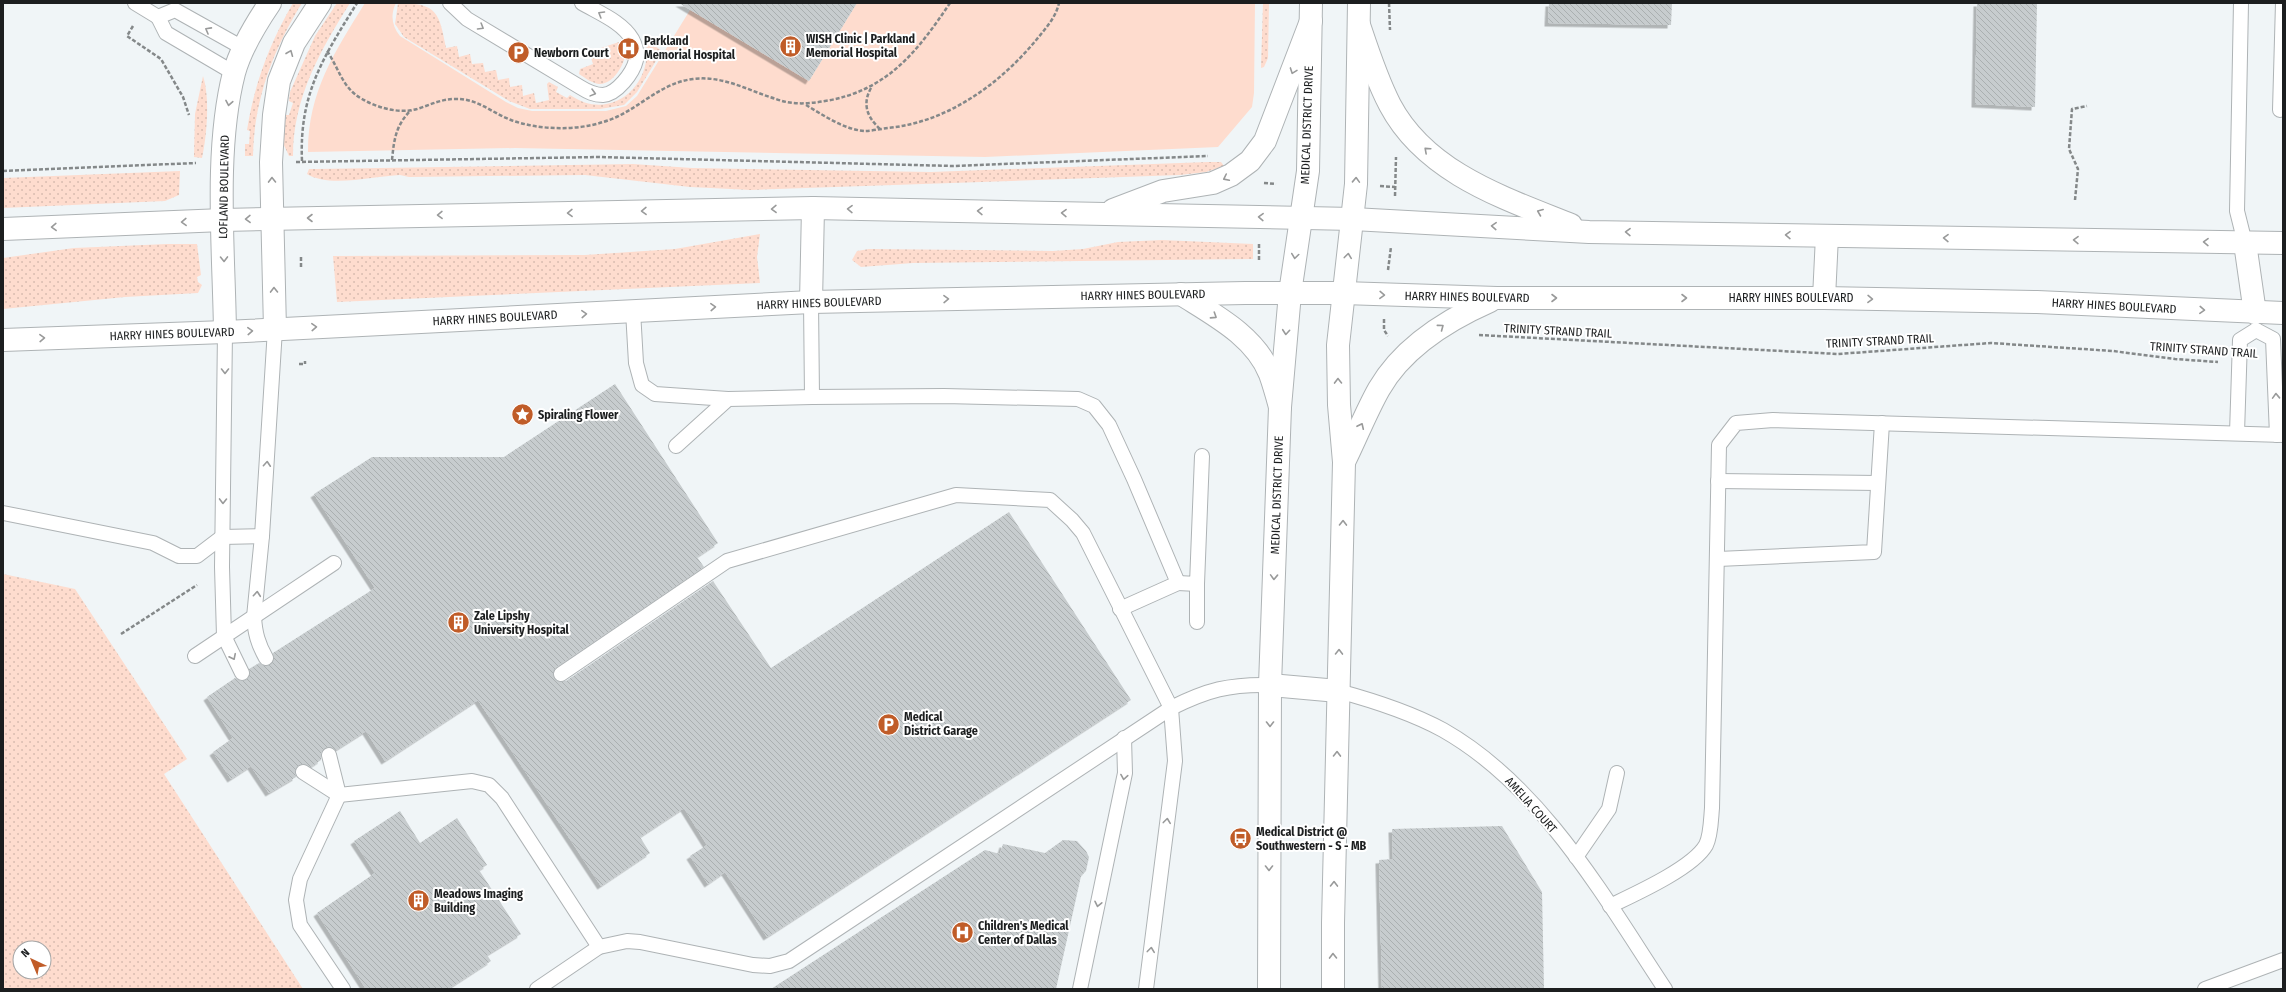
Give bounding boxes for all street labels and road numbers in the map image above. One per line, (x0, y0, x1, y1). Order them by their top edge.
street label: MEDICAL DISTRICT DRIVE (1298, 65, 1316, 185)
street label: LOFLAND BOULEVARD (216, 135, 232, 239)
street label: HARRY HINES BOULEVARD (1080, 287, 1206, 303)
street label: HARRY HINES BOULEVARD (1404, 289, 1530, 305)
street label: HARRY HINES BOULEVARD (1729, 291, 1854, 305)
street label: HARRY HINES BOULEVARD (756, 294, 882, 312)
street label: HARRY HINES BOULEVARD (2051, 296, 2177, 316)
street label: HARRY HINES BOULEVARD (432, 308, 558, 328)
street label: TRINITY STRAND TRAIL (1504, 321, 1613, 341)
street label: HARRY HINES BOULEVARD (109, 325, 235, 343)
street label: TRINITY STRAND TRAIL (1826, 331, 1935, 351)
street label: TRINITY STRAND TRAIL (2150, 339, 2259, 361)
street label: MEDICAL DISTRICT DRIVE (1268, 435, 1286, 555)
street label: AMELIA COURT (1502, 774, 1560, 836)

